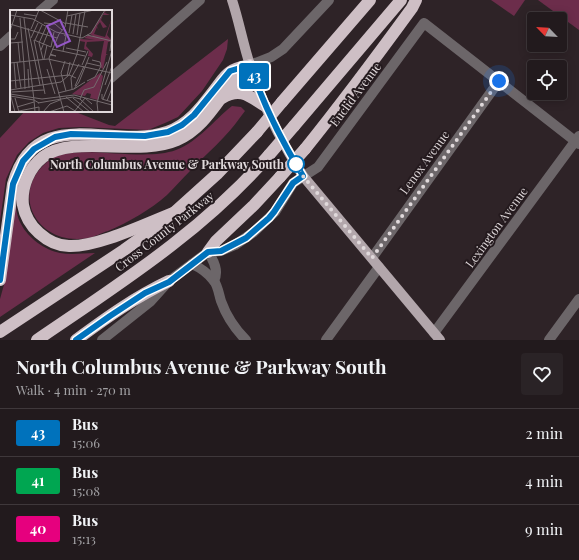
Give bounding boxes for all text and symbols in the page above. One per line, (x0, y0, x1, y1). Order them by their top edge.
inset map (10, 10, 112, 112)
north arrow (527, 12, 567, 52)
map controls (527, 12, 567, 100)
street label: Euclid Avenue (326, 59, 384, 129)
button: locate (527, 60, 567, 100)
line badge: 43 (236, 63, 272, 89)
text: 43 (247, 66, 261, 85)
your location (489, 71, 509, 91)
street label: Lenox Avenue (395, 127, 453, 197)
marker: North Columbus Avenue & Parkway South (287, 155, 305, 173)
place label: North Columbus Avenue & Parkway South (50, 156, 285, 172)
street label: Lexington Avenue (461, 183, 531, 271)
street label: Cross County Parkway (111, 187, 217, 275)
text: North Columbus Avenue & Parkway South (16, 353, 387, 379)
button: heart (521, 353, 563, 395)
text: Walk · 4 min · 270 m (16, 381, 131, 398)
text: Bus (72, 414, 98, 434)
text: 43 (31, 423, 45, 442)
text: 2 min (525, 423, 563, 443)
text: 15:06 (72, 434, 100, 451)
text: Bus (72, 462, 98, 482)
text: 41 (32, 471, 44, 490)
text: 4 min (525, 471, 563, 491)
text: 15:08 (72, 482, 100, 499)
text: Bus (72, 510, 98, 530)
text: 40 (30, 519, 46, 538)
text: 9 min (525, 519, 563, 539)
text: 15:13 (72, 530, 96, 547)

